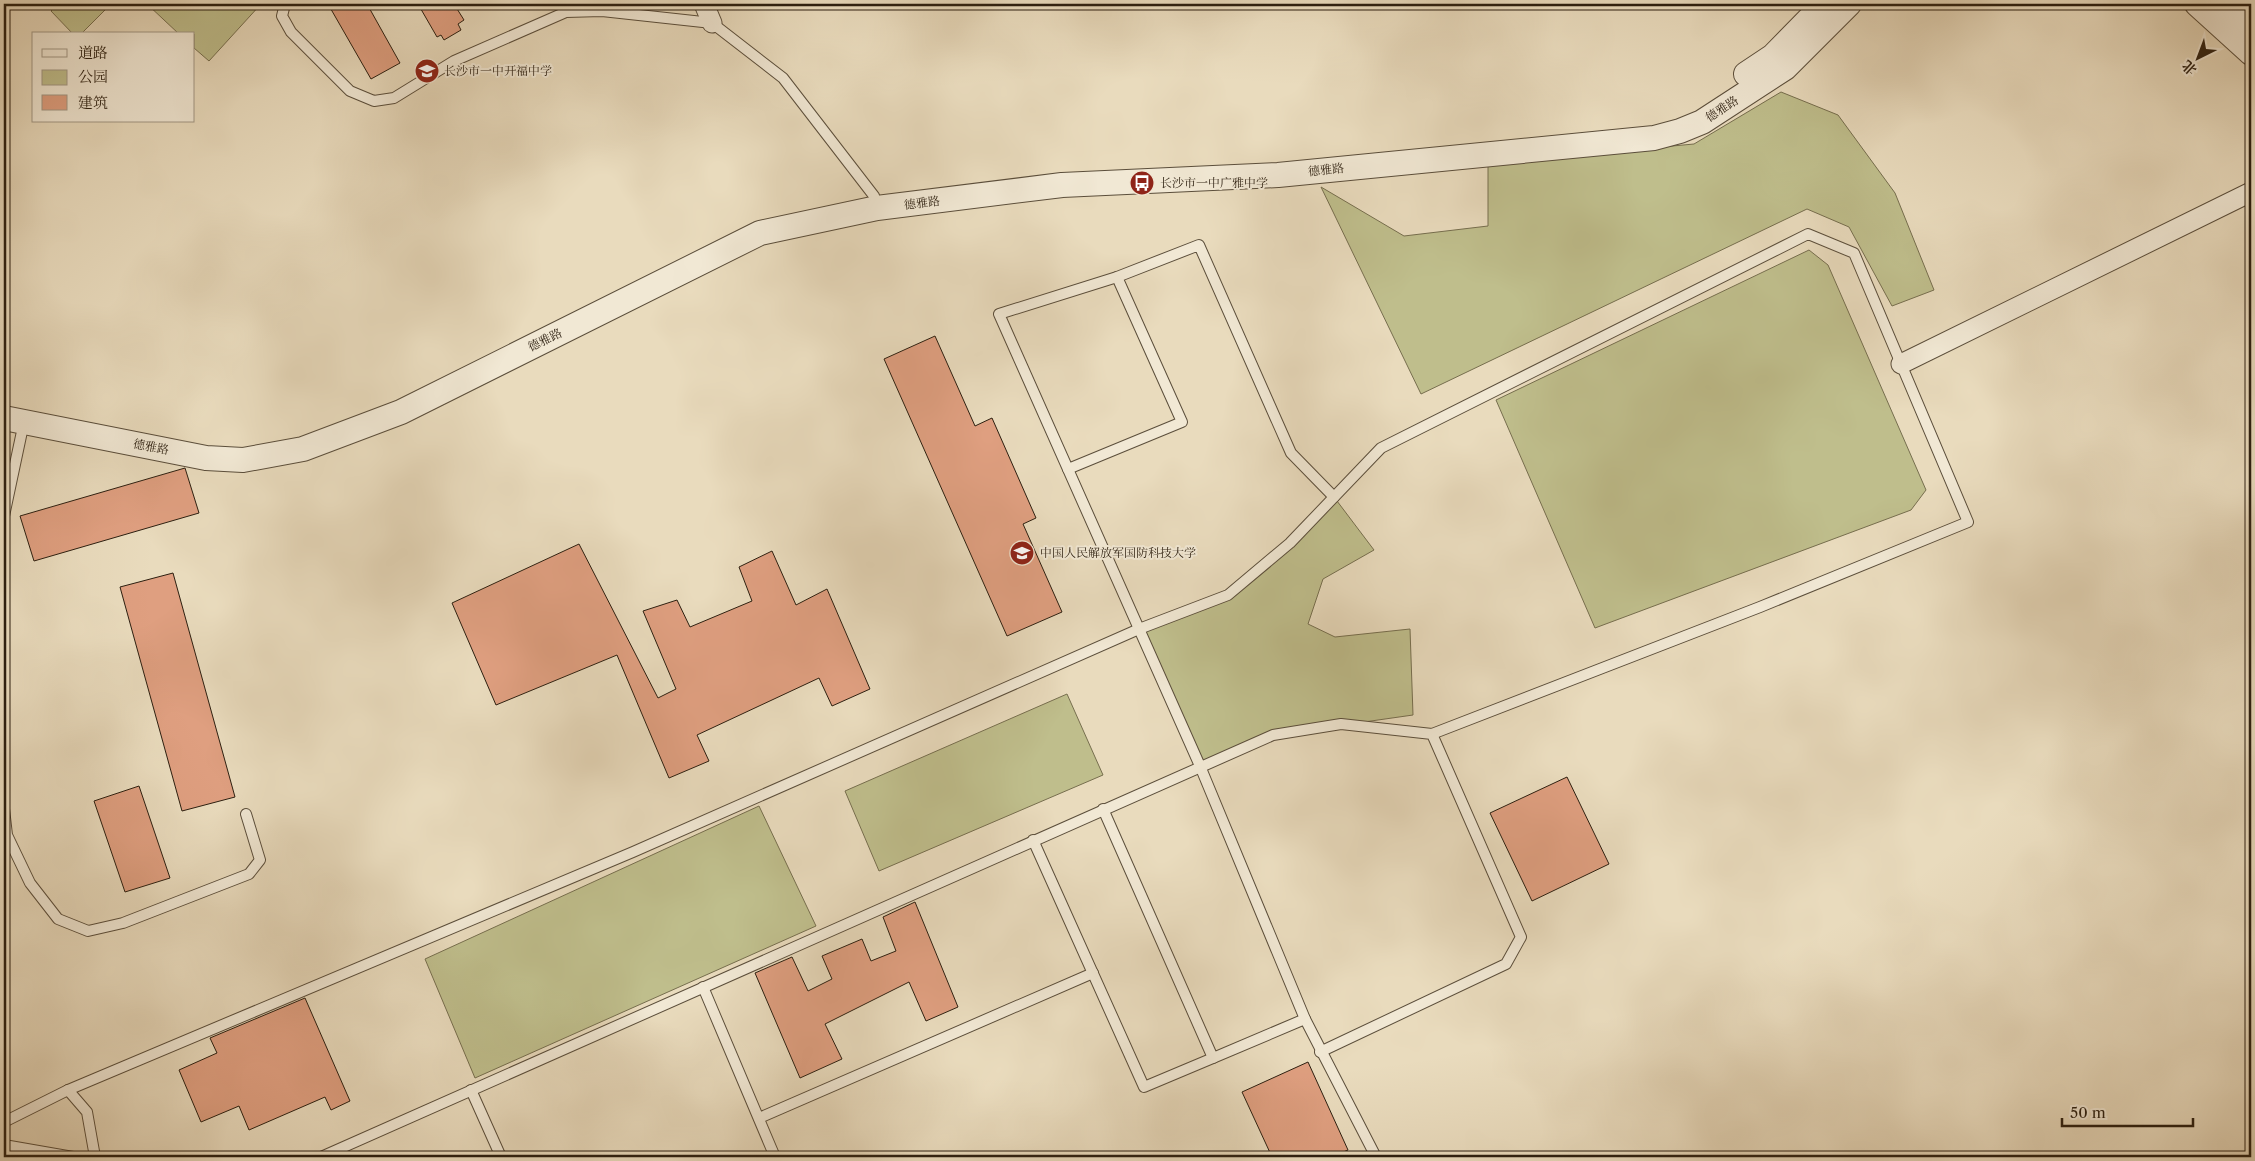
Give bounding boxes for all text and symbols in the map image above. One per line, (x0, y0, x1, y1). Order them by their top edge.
legend (32, 32, 195, 122)
north arrow (2172, 32, 2222, 82)
text: 道路 (78, 43, 108, 62)
text: 北 (2178, 56, 2201, 79)
school or university icon: 长沙市一中开福中学 (414, 58, 440, 84)
place label: 长沙市一中开福中学 (444, 63, 552, 78)
text: 公园 (78, 67, 108, 86)
street label: 德雅路 (1703, 92, 1741, 125)
text: 建筑 (78, 93, 108, 112)
street label: 德雅路 (1307, 160, 1345, 179)
bus stop icon: 长沙市一中广雅中学 (1129, 170, 1155, 196)
place label: 长沙市一中广雅中学 (1160, 175, 1268, 190)
street label: 德雅路 (903, 193, 941, 212)
street label: 德雅路 (525, 325, 564, 354)
street label: 德雅路 (132, 436, 170, 457)
school or university icon: 中国人民解放军国防科技大学 (1009, 540, 1035, 566)
place label: 中国人民解放军国防科技大学 (1040, 545, 1196, 560)
scale bar (2062, 1096, 2194, 1128)
text: 50 m (2070, 1103, 2106, 1122)

